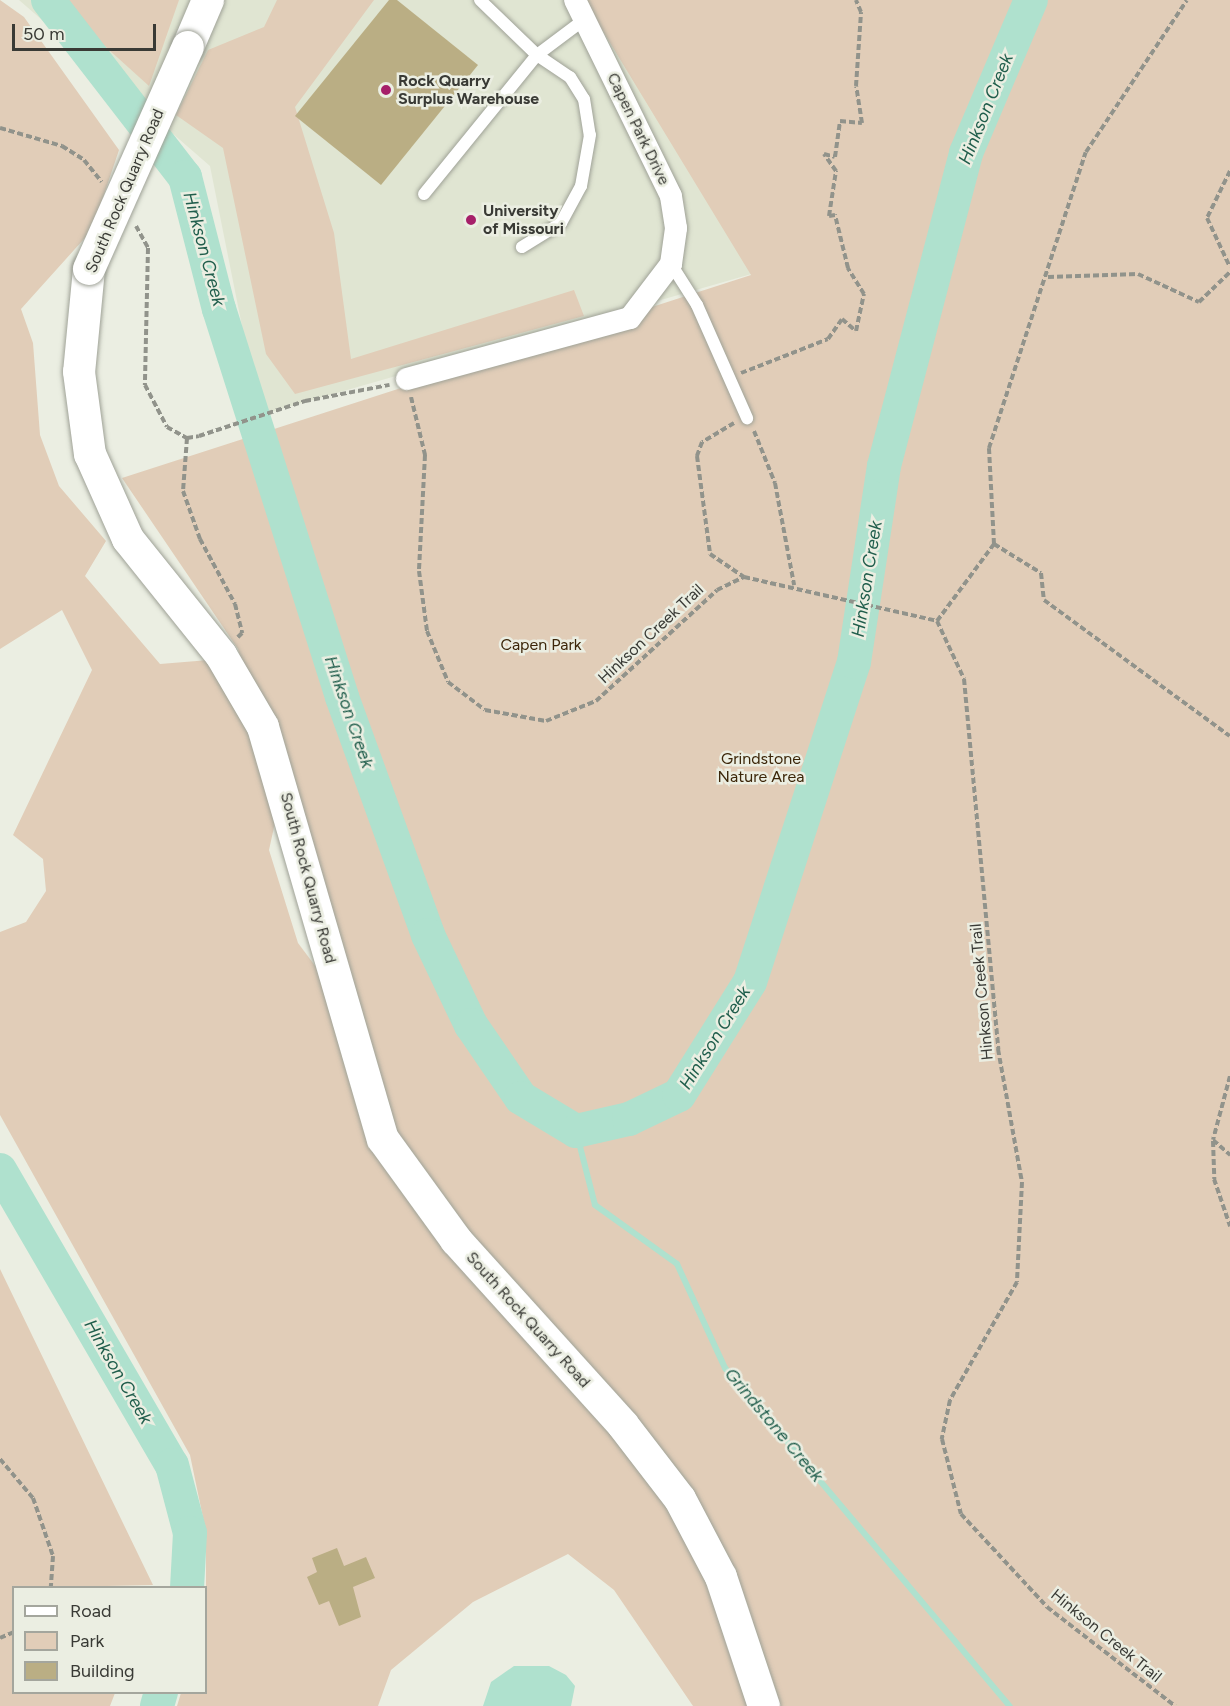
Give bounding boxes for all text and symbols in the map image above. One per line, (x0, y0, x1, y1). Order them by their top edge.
scale bar (15, 12, 159, 50)
text: 50 m (23, 23, 65, 45)
water label: Hinkson Creek (954, 51, 1018, 167)
street label: Capen Park Drive (603, 70, 673, 188)
place label: Rock Quarry Surplus Warehouse (398, 71, 539, 109)
marker: Rock Quarry Surplus Warehouse (379, 83, 393, 97)
street label: South Rock Quarry Road (82, 106, 168, 276)
water label: Hinkson Creek (178, 189, 230, 309)
place label: University of Missouri (483, 201, 564, 239)
marker: University of Missouri (464, 213, 478, 227)
water label: Hinkson Creek (847, 519, 887, 639)
street label: Hinkson Creek Trail (594, 580, 708, 688)
park label: Capen Park (500, 635, 582, 655)
water label: Hinkson Creek (320, 653, 378, 771)
park label: Grindstone Nature Area (718, 749, 804, 787)
street label: South Rock Quarry Road (276, 790, 340, 966)
street label: Hinkson Creek Trail (966, 923, 998, 1061)
water label: Hinkson Creek (675, 982, 755, 1094)
street label: South Rock Quarry Road (462, 1248, 594, 1392)
water label: Hinkson Creek (79, 1316, 157, 1428)
water label: Grindstone Creek (720, 1364, 828, 1486)
street label: Hinkson Creek Trail (1047, 1585, 1165, 1687)
legend (12, 1586, 207, 1694)
text: Road (70, 1600, 111, 1622)
text: Park (70, 1630, 104, 1652)
text: Building (70, 1660, 135, 1682)

